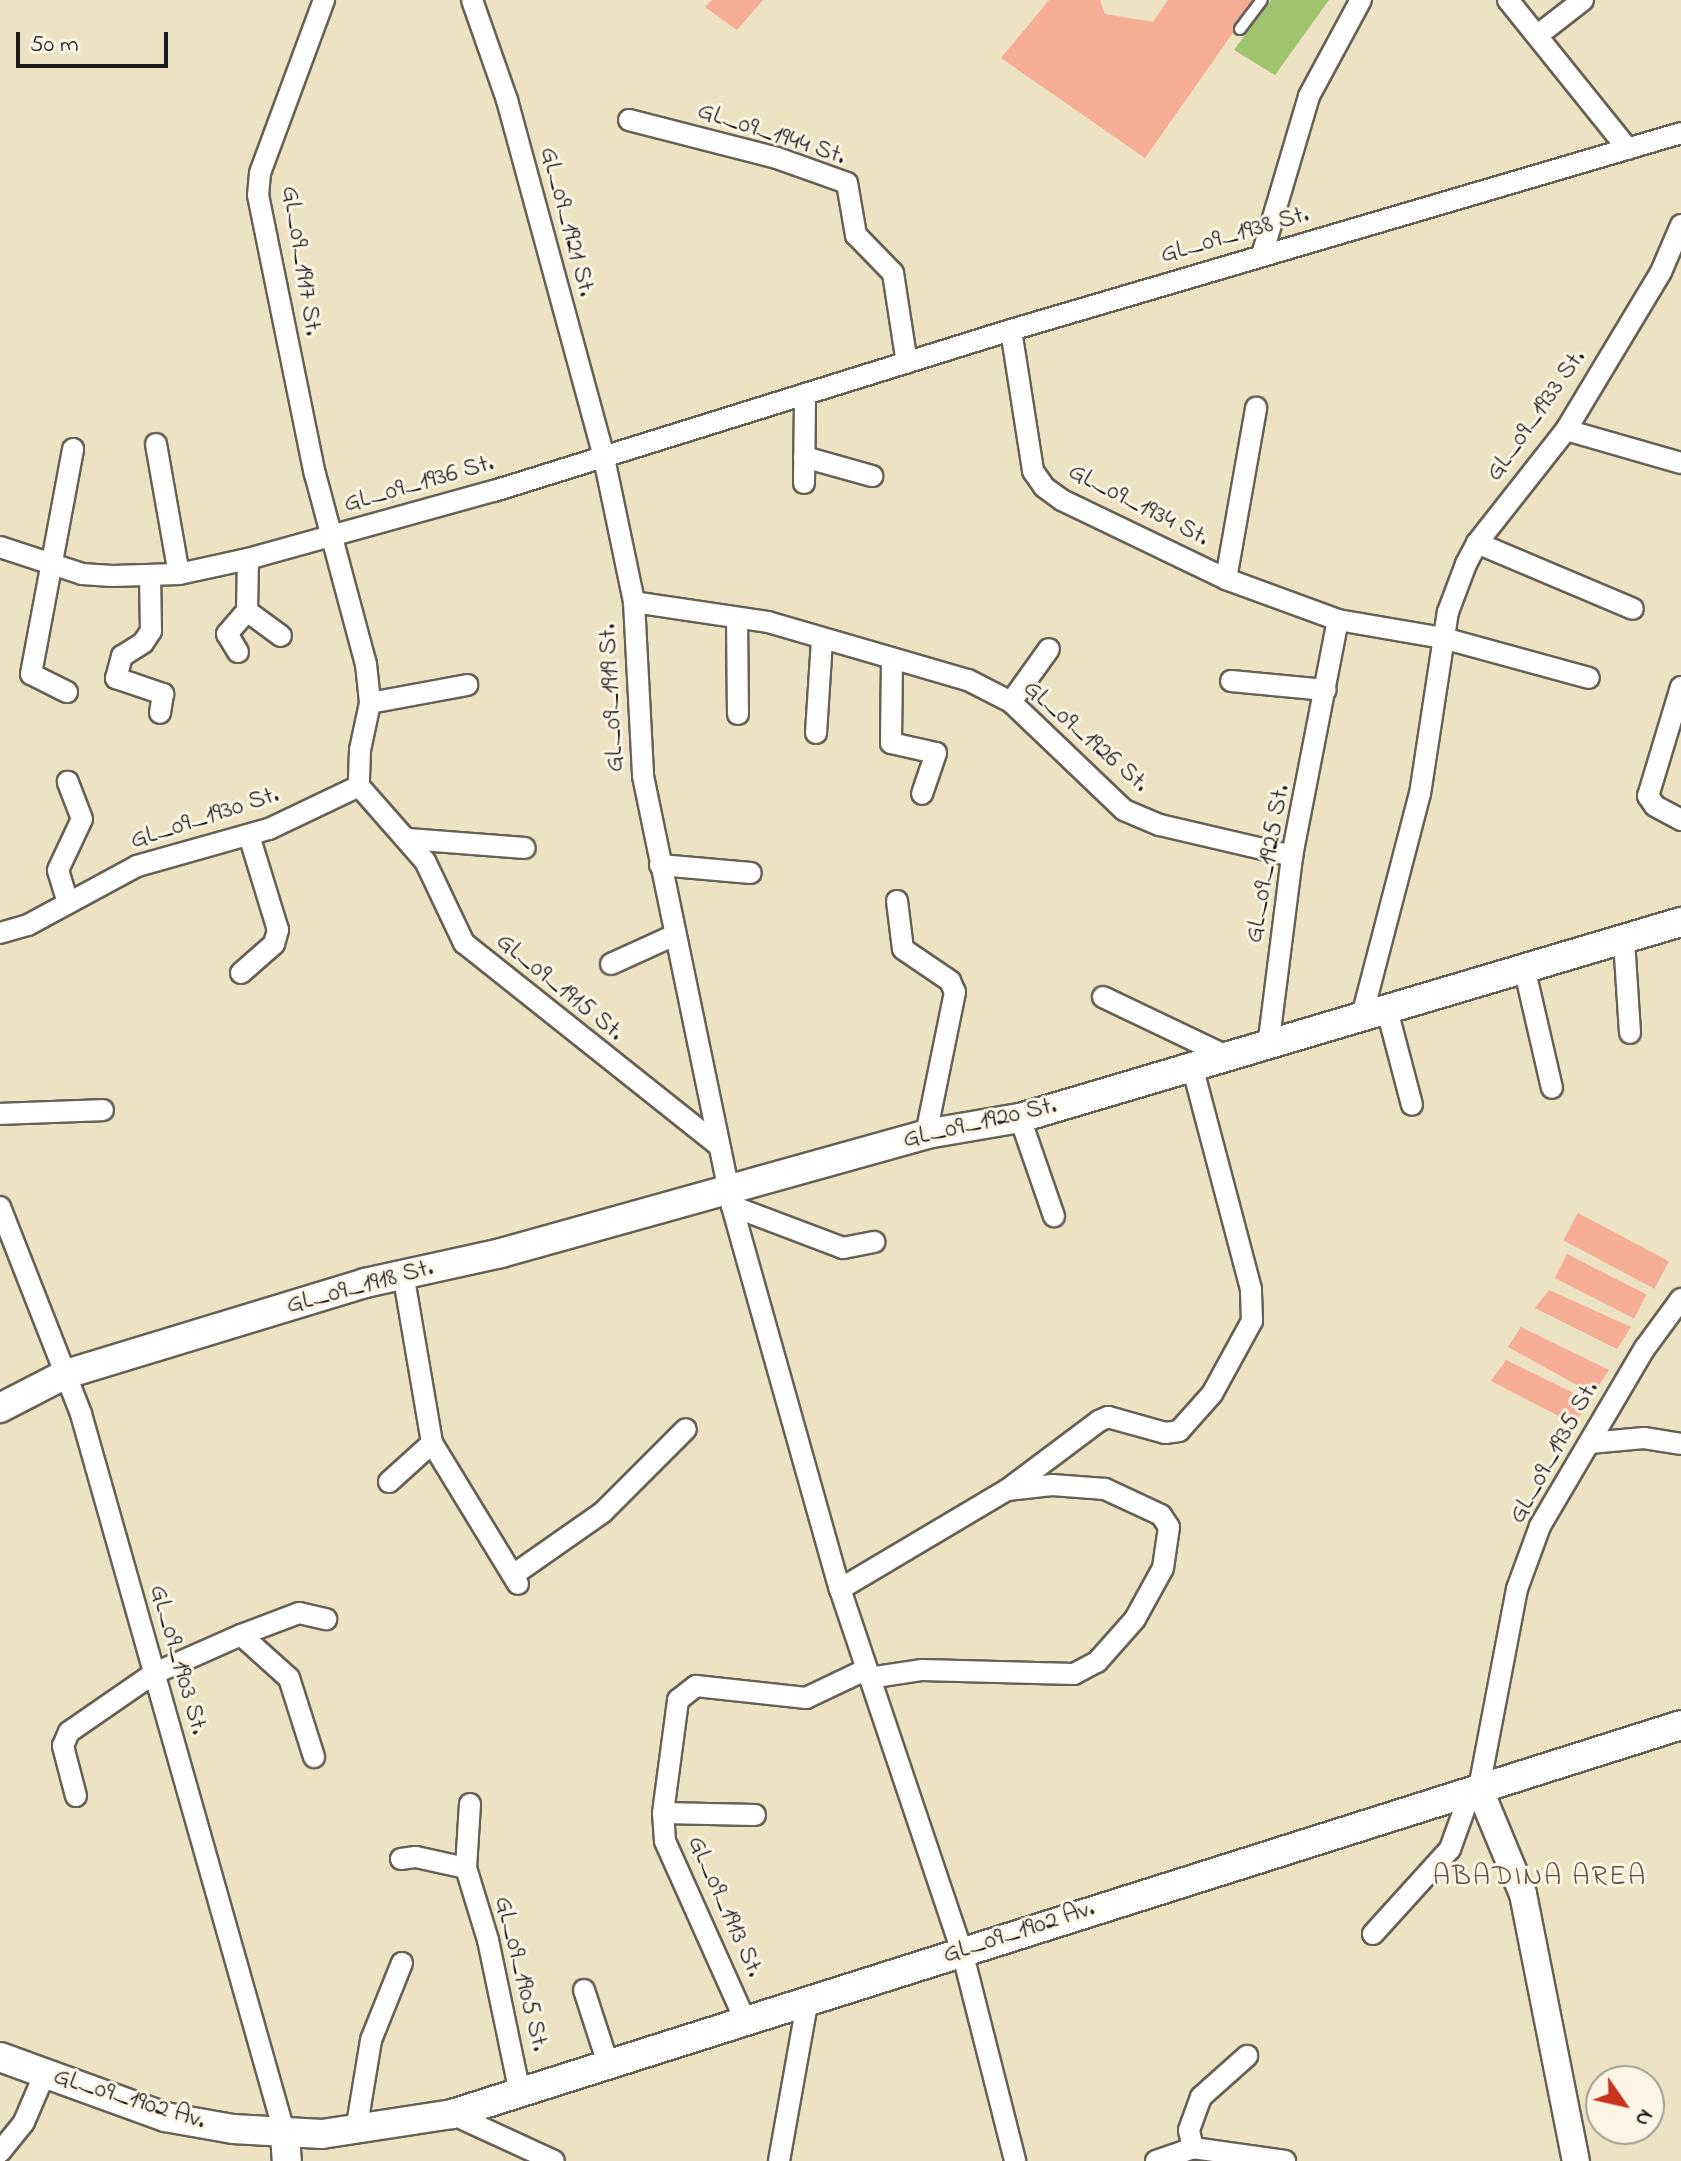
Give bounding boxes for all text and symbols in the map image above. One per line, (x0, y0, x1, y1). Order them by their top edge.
scale bar (20, 16, 172, 66)
text: 50 m (30, 28, 79, 63)
street label: GL_09_1944 St. (693, 96, 849, 174)
street label: GL_09_1921 St. (531, 144, 601, 300)
street label: GL_09_1917 St. (273, 184, 327, 338)
street label: GL_09_1938 St. (1157, 200, 1313, 272)
street label: GL_09_1933 St. (1480, 344, 1594, 488)
street label: GL_09_1936 St. (340, 449, 498, 521)
street label: GL_09_1934 St. (1062, 457, 1214, 555)
street label: GL_09_1919 St. (594, 623, 632, 773)
street label: GL_09_1926 St. (1016, 674, 1154, 800)
street label: GL_09_1930 St. (127, 780, 283, 858)
street label: GL_09_1925 St. (1240, 782, 1298, 946)
street label: GL_09_1915 St. (489, 927, 629, 1049)
street label: GL_09_1920 St. (900, 1091, 1060, 1157)
street label: GL_09_1918 St. (283, 1253, 437, 1323)
street label: GL_09_1935 St. (1503, 1376, 1607, 1530)
street label: GL_09_1903 St. (141, 1581, 213, 1739)
street label: GL_09_1913 St. (679, 1831, 769, 1983)
district label: ABADINA AREA (1433, 1861, 1647, 1895)
street label: GL_09_1905 St. (486, 1893, 554, 2055)
street label: GL_09_1902 Av. (939, 1894, 1099, 1972)
street label: GL_09_1902 Av. (49, 2062, 209, 2138)
north arrow (1585, 2065, 1665, 2145)
text: N (1626, 2102, 1661, 2132)

